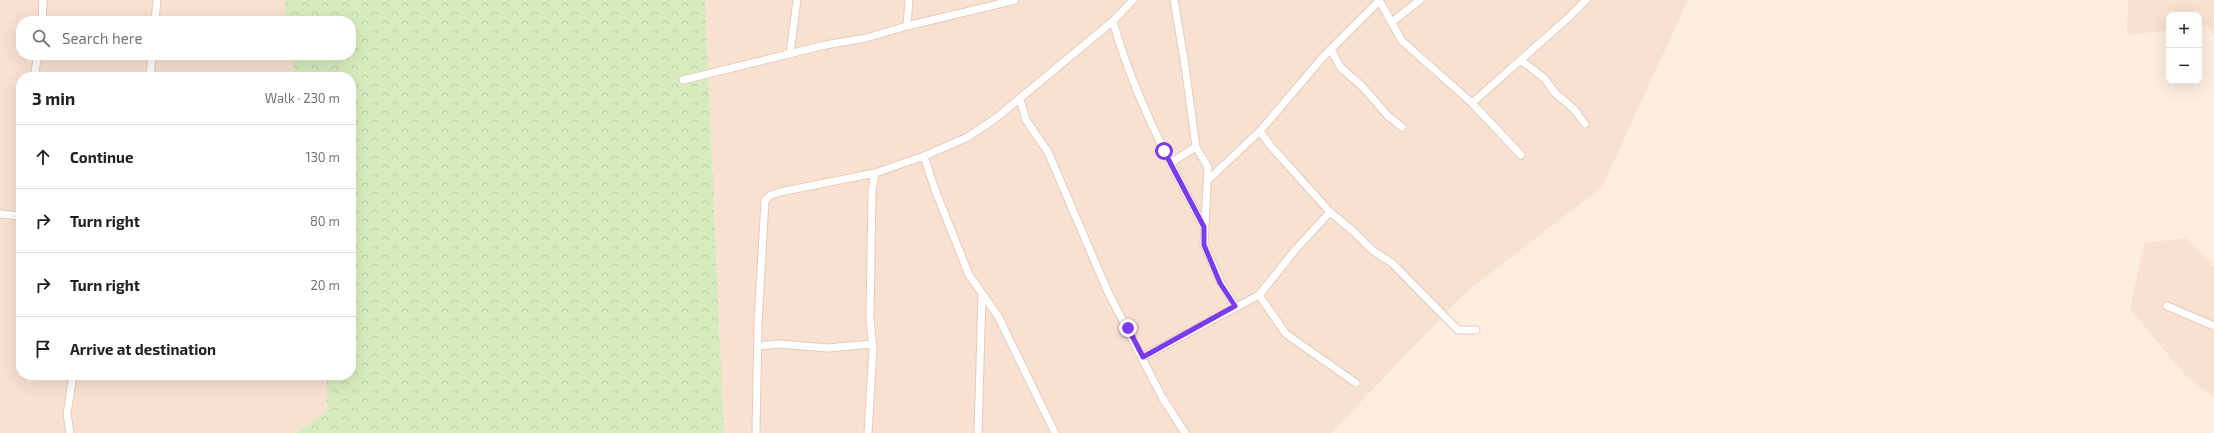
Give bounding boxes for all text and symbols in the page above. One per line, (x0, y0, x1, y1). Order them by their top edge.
map controls (2166, 12, 2202, 84)
button: + (2166, 12, 2202, 48)
search box (16, 16, 356, 60)
icon: search (30, 27, 52, 49)
text: Search here (62, 29, 143, 47)
button: − (2166, 48, 2202, 84)
text: 3 min (32, 88, 75, 108)
text: Walk · 230 m (265, 90, 340, 106)
route start (1155, 142, 1173, 160)
icon: ahead (32, 146, 54, 168)
text: Continue (70, 148, 133, 166)
text: 130 m (305, 149, 340, 165)
icon: right (32, 210, 54, 232)
text: Turn right (70, 212, 140, 230)
text: 80 m (310, 213, 340, 229)
icon: right (32, 274, 54, 296)
text: Turn right (70, 276, 140, 294)
text: 20 m (311, 277, 340, 293)
route end (1119, 319, 1137, 337)
icon: arrive (32, 338, 54, 360)
text: Arrive at destination (70, 340, 216, 358)

